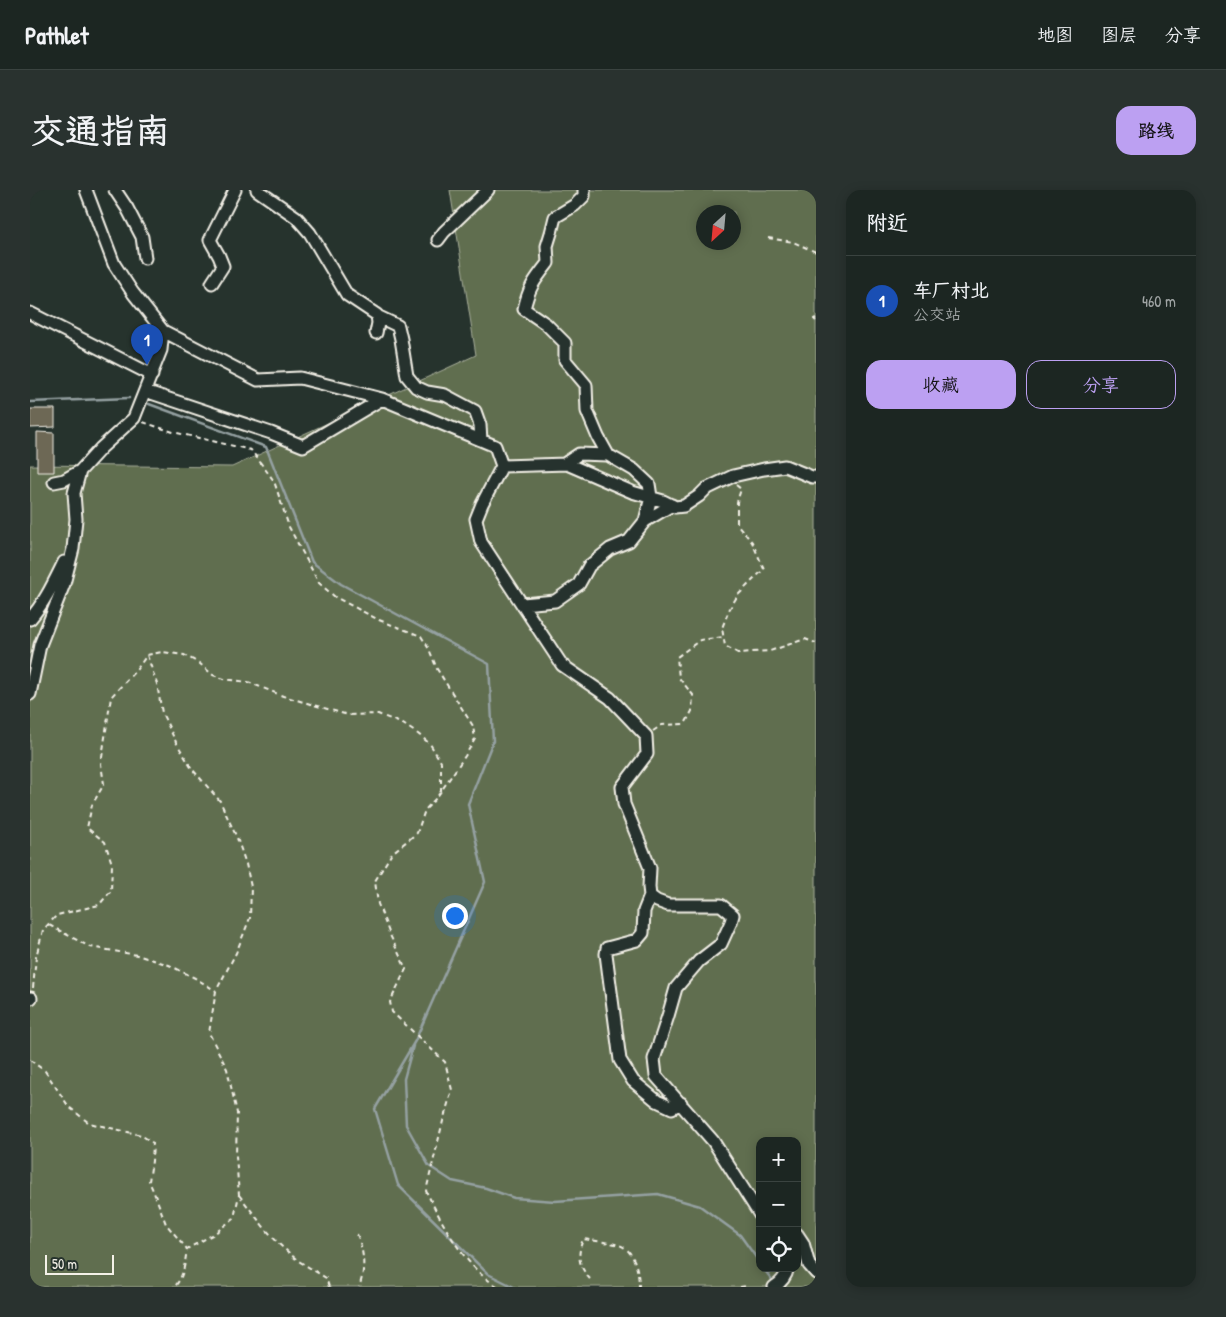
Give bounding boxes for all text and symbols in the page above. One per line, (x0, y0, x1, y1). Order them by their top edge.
text: Pathlet (25, 19, 88, 51)
text: 地图 (1037, 22, 1073, 47)
text: 图层 (1101, 22, 1137, 47)
text: 分享 (1165, 22, 1201, 47)
button: 路线 (1116, 106, 1196, 155)
text: 交通指南 (30, 107, 170, 154)
north arrow (696, 205, 741, 250)
text: 附近 (866, 208, 908, 237)
text: 车厂村北 (913, 277, 989, 303)
text: 1 (879, 290, 885, 312)
text: 460 m (1142, 290, 1176, 312)
text: 公交站 (913, 303, 961, 325)
pin: 1 (131, 324, 163, 365)
button: 收藏 (866, 360, 1016, 409)
button: 分享 (1026, 360, 1176, 409)
your location (442, 903, 468, 929)
map controls (756, 1137, 801, 1272)
button: + (756, 1137, 801, 1182)
button: − (756, 1182, 801, 1227)
button: locate (756, 1227, 801, 1272)
scale bar (45, 1252, 114, 1275)
text: 50 m (52, 1254, 77, 1273)

